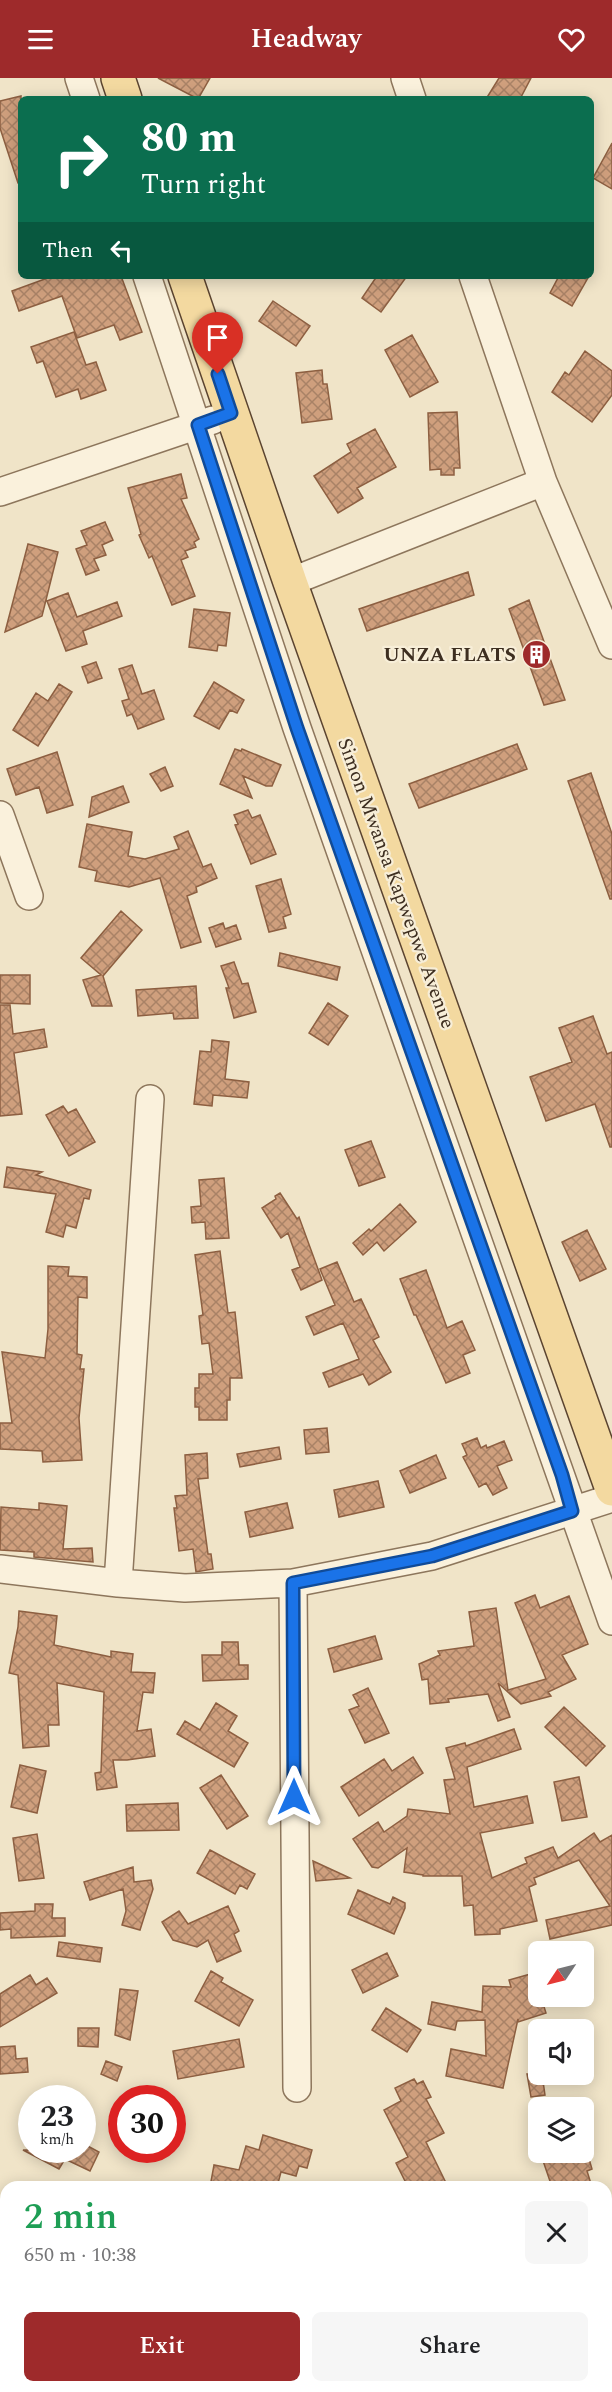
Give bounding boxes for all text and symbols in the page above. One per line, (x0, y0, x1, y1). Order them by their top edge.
text: Headway (250, 18, 362, 60)
icon: menu (24, 23, 57, 56)
icon: heart (555, 23, 588, 56)
text: 80 m (141, 107, 236, 170)
icon: right (42, 120, 120, 198)
text: Turn right (141, 164, 266, 206)
text: Then (42, 234, 93, 267)
icon: left (105, 234, 138, 267)
pin (192, 312, 243, 374)
icon: arrive (201, 321, 234, 354)
building icon: UNZA FLATS (521, 638, 553, 670)
place label: UNZA FLATS (383, 640, 516, 670)
street label: Simon Mwansa Kapwepwe Avenue (329, 734, 463, 1033)
position arrow (262, 1765, 326, 1829)
north arrow (528, 1941, 594, 2007)
map controls (528, 1941, 594, 2163)
button: sound (528, 2019, 594, 2085)
speed limit sign: 30 (108, 2085, 186, 2163)
text: 23 (40, 2094, 74, 2140)
button: layers (528, 2097, 594, 2163)
text: km/h (40, 2128, 74, 2151)
text: 2 min (24, 2190, 117, 2245)
button: close (525, 2201, 588, 2264)
text: 650 m · 10:38 (24, 2240, 136, 2270)
button: Exit (24, 2312, 300, 2381)
button: Share (312, 2312, 588, 2381)

